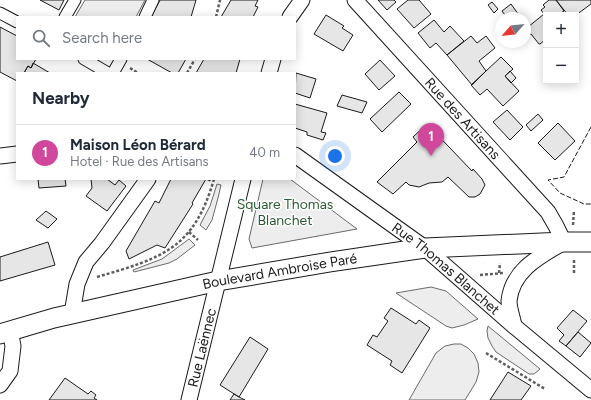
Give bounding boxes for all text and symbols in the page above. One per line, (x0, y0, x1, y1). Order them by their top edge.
north arrow (495, 12, 531, 48)
map controls (543, 12, 579, 84)
button: + (543, 12, 579, 48)
search box (16, 16, 296, 60)
icon: search (30, 27, 52, 49)
text: Search here (62, 29, 142, 47)
button: − (543, 48, 579, 84)
street label: Rue des Artisans (421, 74, 504, 163)
text: Nearby (32, 88, 90, 108)
pin: 1 (418, 123, 444, 156)
text: Maison Léon Bérard (70, 136, 206, 154)
text: 1 (42, 145, 48, 160)
text: 40 m (249, 145, 280, 160)
your location (325, 146, 345, 166)
text: Hotel · Rue des Artisans (70, 154, 209, 169)
park label: Square Thomas Blanchet (237, 196, 333, 229)
street label: Rue Thomas Blanchet (388, 219, 503, 319)
street label: Boulevard Ambroise Paré (201, 250, 359, 293)
street label: Rue Laënnec (184, 306, 220, 389)

